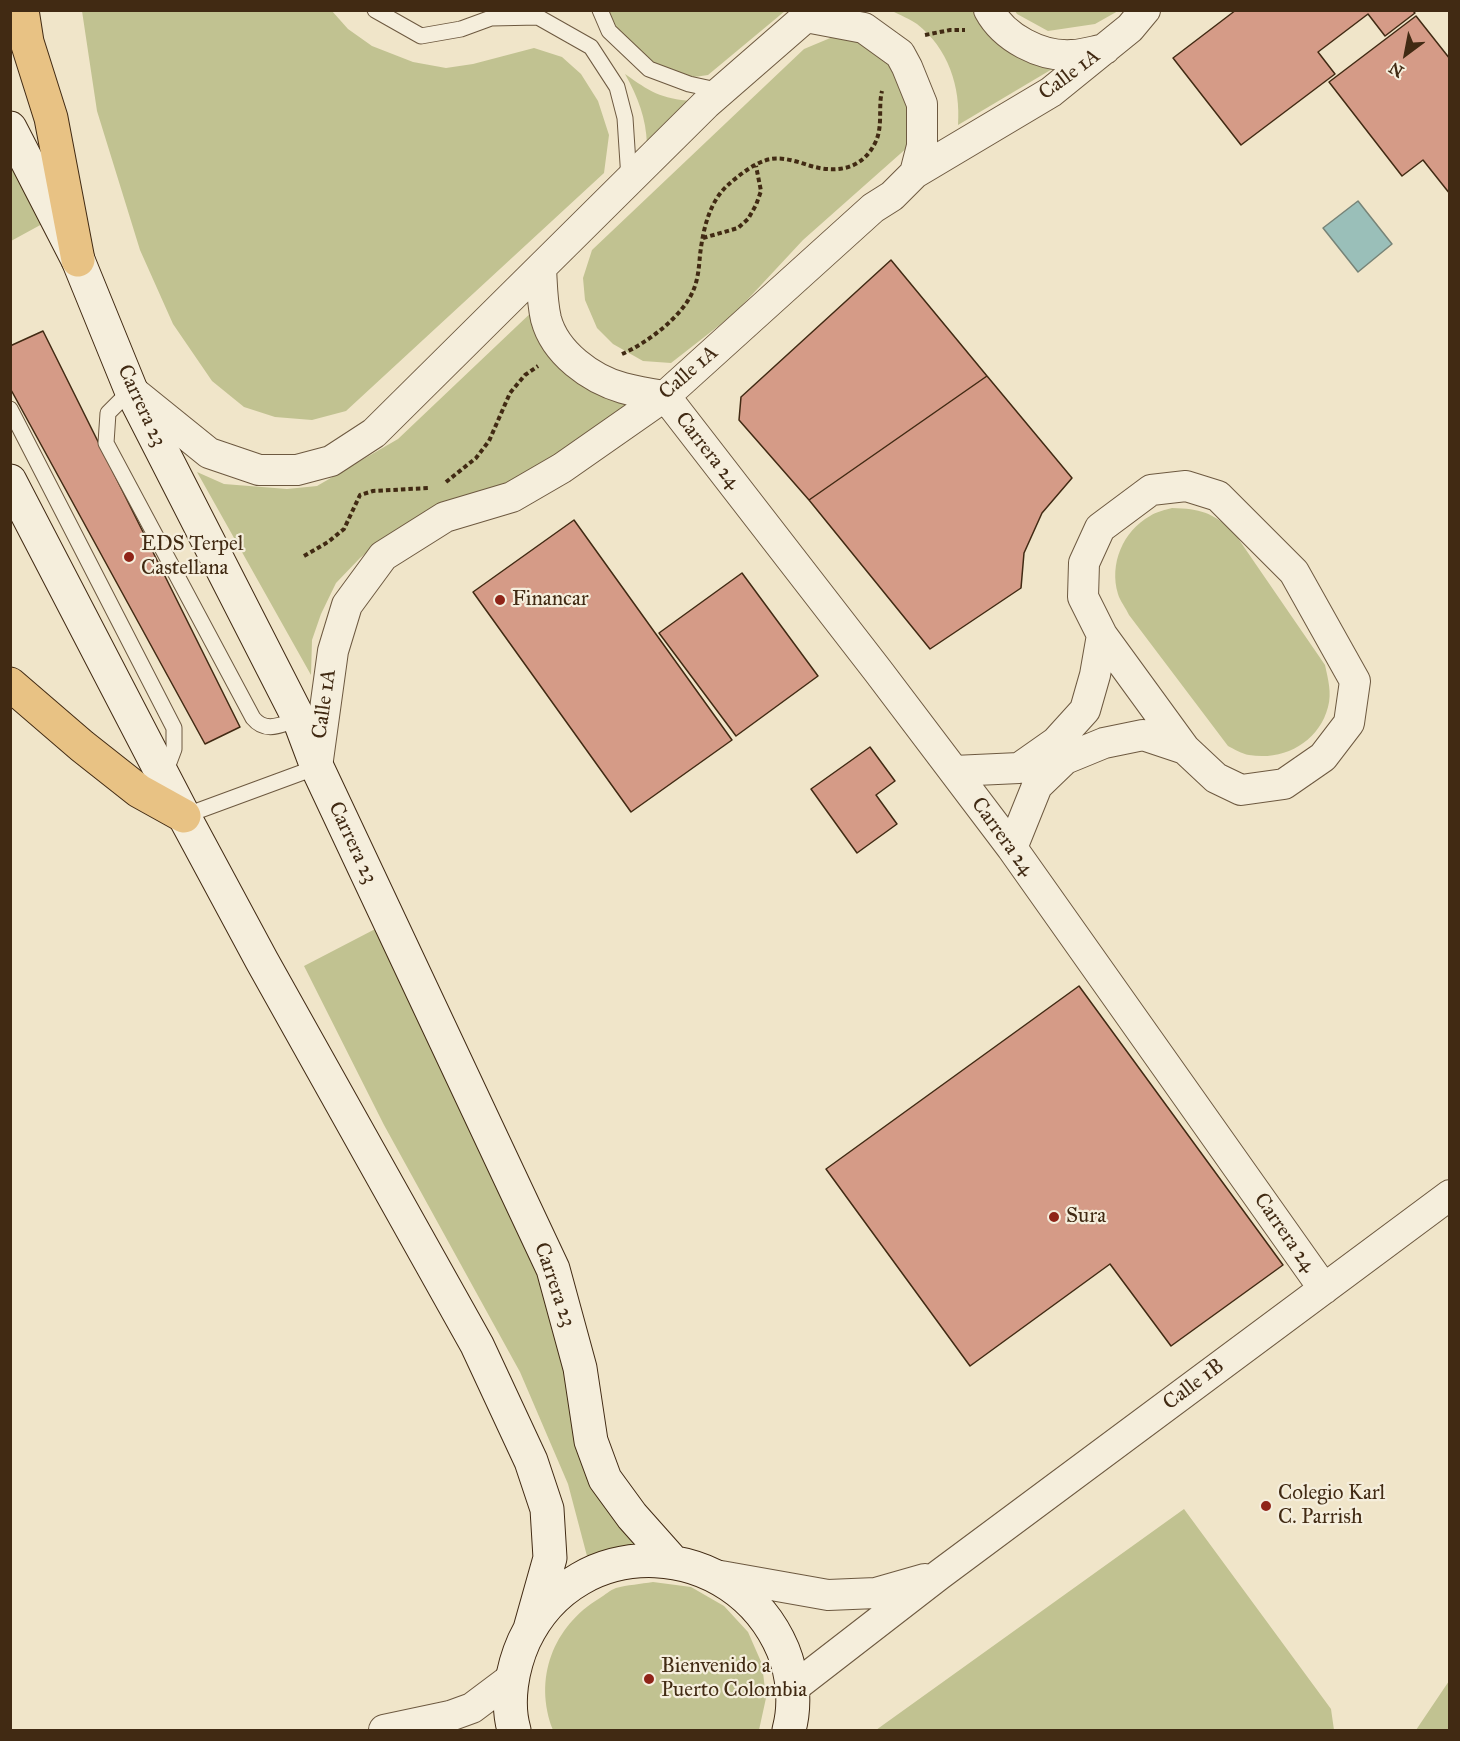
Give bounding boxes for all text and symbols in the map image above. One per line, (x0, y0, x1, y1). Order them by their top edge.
north arrow (1376, 24, 1436, 84)
street label: Calle 1A (1034, 44, 1106, 106)
text: N (1385, 58, 1407, 81)
street label: Calle 1A (654, 340, 724, 406)
street label: Carrera 23 (111, 361, 171, 451)
street label: Carrera 24 (669, 407, 745, 495)
place label: EDS Terpel Castellana (141, 532, 243, 582)
marker: EDS Terpel Castellana (122, 550, 136, 564)
place label: Financar (512, 587, 589, 613)
marker: Financar (493, 593, 507, 607)
street label: Calle 1A (308, 667, 342, 741)
street label: Carrera 24 (965, 793, 1039, 881)
street label: Carrera 23 (322, 798, 382, 888)
street label: Carrera 24 (1248, 1189, 1320, 1277)
place label: Sura (1066, 1204, 1106, 1230)
marker: Sura (1047, 1210, 1061, 1224)
street label: Carrera 23 (528, 1240, 580, 1330)
street label: Calle 1B (1158, 1354, 1230, 1416)
place label: Colegio Karl C. Parrish (1278, 1481, 1385, 1531)
marker: Colegio Karl C. Parrish (1259, 1499, 1273, 1513)
place label: Bienvenido a Puerto Colombia (661, 1654, 807, 1704)
marker: Bienvenido a Puerto Colombia (642, 1672, 656, 1686)

